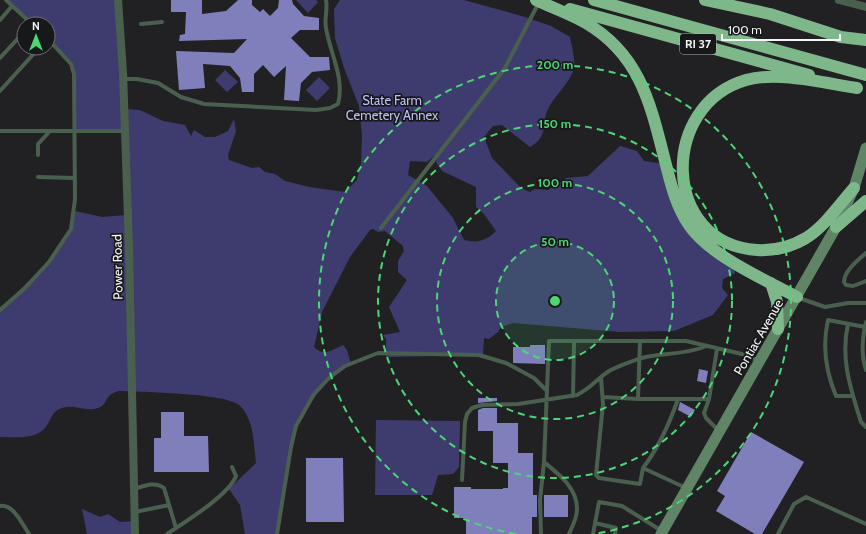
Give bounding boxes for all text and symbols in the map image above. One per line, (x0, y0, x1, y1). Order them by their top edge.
north arrow (16, 16, 56, 56)
scale bar (722, 16, 840, 42)
text: N (32, 19, 40, 33)
text: 100 m (728, 22, 762, 37)
road number: RI 37 (680, 34, 716, 54)
text: 200 m (537, 57, 573, 72)
park label: State Farm Cemetery Annex (346, 92, 439, 123)
text: 150 m (539, 116, 571, 131)
text: 100 m (538, 175, 572, 190)
street label: Power Road (108, 234, 126, 300)
text: 50 m (541, 234, 569, 249)
centre of rings (548, 294, 562, 308)
street label: Pontiac Avenue (730, 296, 786, 378)

